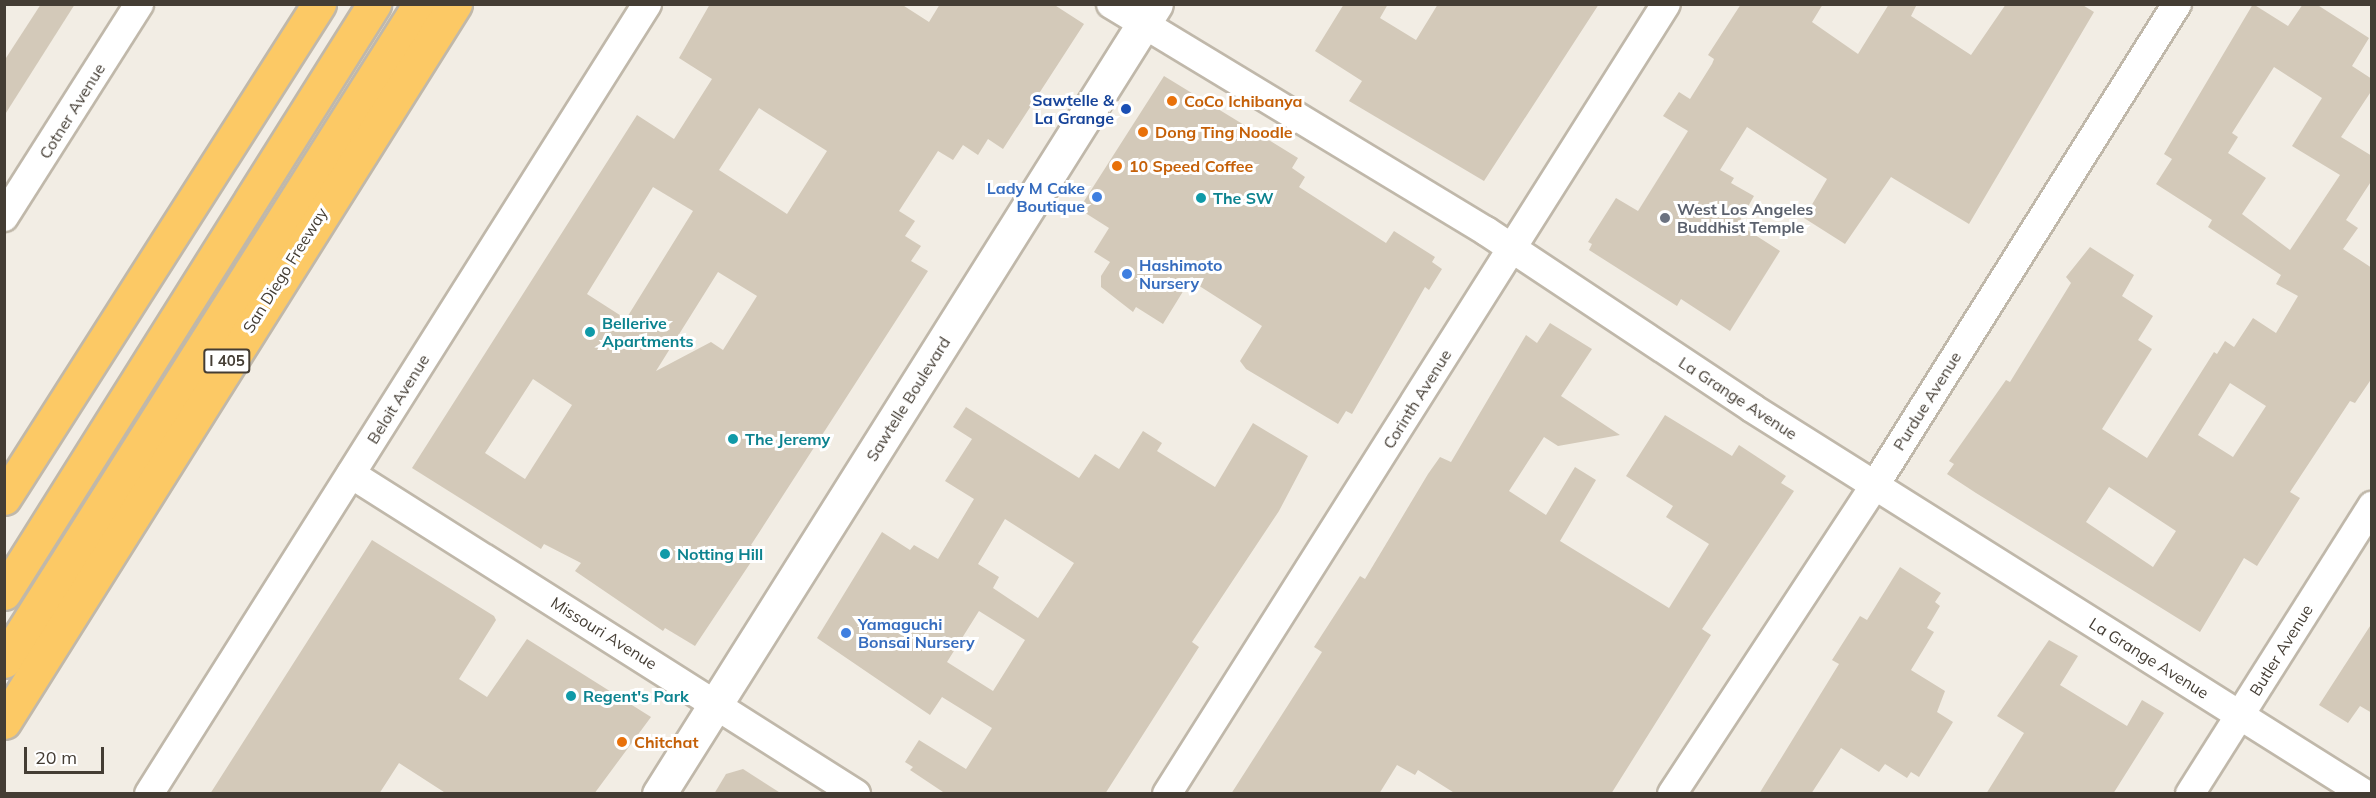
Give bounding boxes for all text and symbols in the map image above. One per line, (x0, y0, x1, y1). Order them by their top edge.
street label: Cotner Avenue (35, 60, 109, 162)
place label: Sawtelle & La Grange (1032, 90, 1114, 128)
place label: CoCo Ichibanya (1184, 91, 1302, 111)
marker: CoCo Ichibanya (1165, 94, 1179, 108)
marker: Sawtelle & La Grange (1119, 102, 1133, 116)
place label: Dong Ting Noodle (1155, 122, 1293, 142)
marker: Dong Ting Noodle (1136, 125, 1150, 139)
place label: 10 Speed Coffee (1129, 156, 1253, 176)
marker: 10 Speed Coffee (1110, 159, 1124, 173)
place label: Lady M Cake Boutique (987, 178, 1085, 216)
place label: The SW (1213, 188, 1274, 208)
marker: Lady M Cake Boutique (1090, 190, 1104, 204)
marker: The SW (1194, 191, 1208, 205)
place label: West Los Angeles Buddhist Temple (1677, 199, 1813, 237)
street label: San Diego Freeway (239, 204, 331, 336)
marker: West Los Angeles Buddhist Temple (1658, 211, 1672, 225)
place label: Hashimoto Nursery (1139, 255, 1222, 293)
marker: Hashimoto Nursery (1120, 267, 1134, 281)
place label: Bellerive Apartments (602, 313, 694, 351)
marker: Bellerive Apartments (583, 325, 597, 339)
street label: Sawtelle Boulevard (862, 333, 954, 465)
street label: Corinth Avenue (1379, 346, 1455, 452)
street label: Purdue Avenue (1889, 348, 1965, 454)
road number: I 405 (203, 349, 251, 373)
street label: Beloit Avenue (363, 351, 433, 447)
street label: La Grange Avenue (1675, 353, 1801, 443)
place label: The Jeremy (745, 429, 830, 449)
marker: The Jeremy (726, 432, 740, 446)
place label: Notting Hill (677, 544, 763, 564)
marker: Notting Hill (658, 547, 672, 561)
street label: Missouri Avenue (547, 593, 661, 673)
street label: Butler Avenue (2245, 601, 2317, 699)
place label: Yamaguchi Bonsai Nursery (858, 614, 975, 652)
street label: La Grange Avenue (2086, 614, 2212, 702)
marker: Yamaguchi Bonsai Nursery (839, 626, 853, 640)
place label: Regent's Park (583, 686, 689, 706)
marker: Regent's Park (564, 689, 578, 703)
place label: Chitchat (634, 732, 698, 752)
scale bar (27, 735, 106, 773)
marker: Chitchat (615, 735, 629, 749)
text: 20 m (35, 746, 77, 769)

